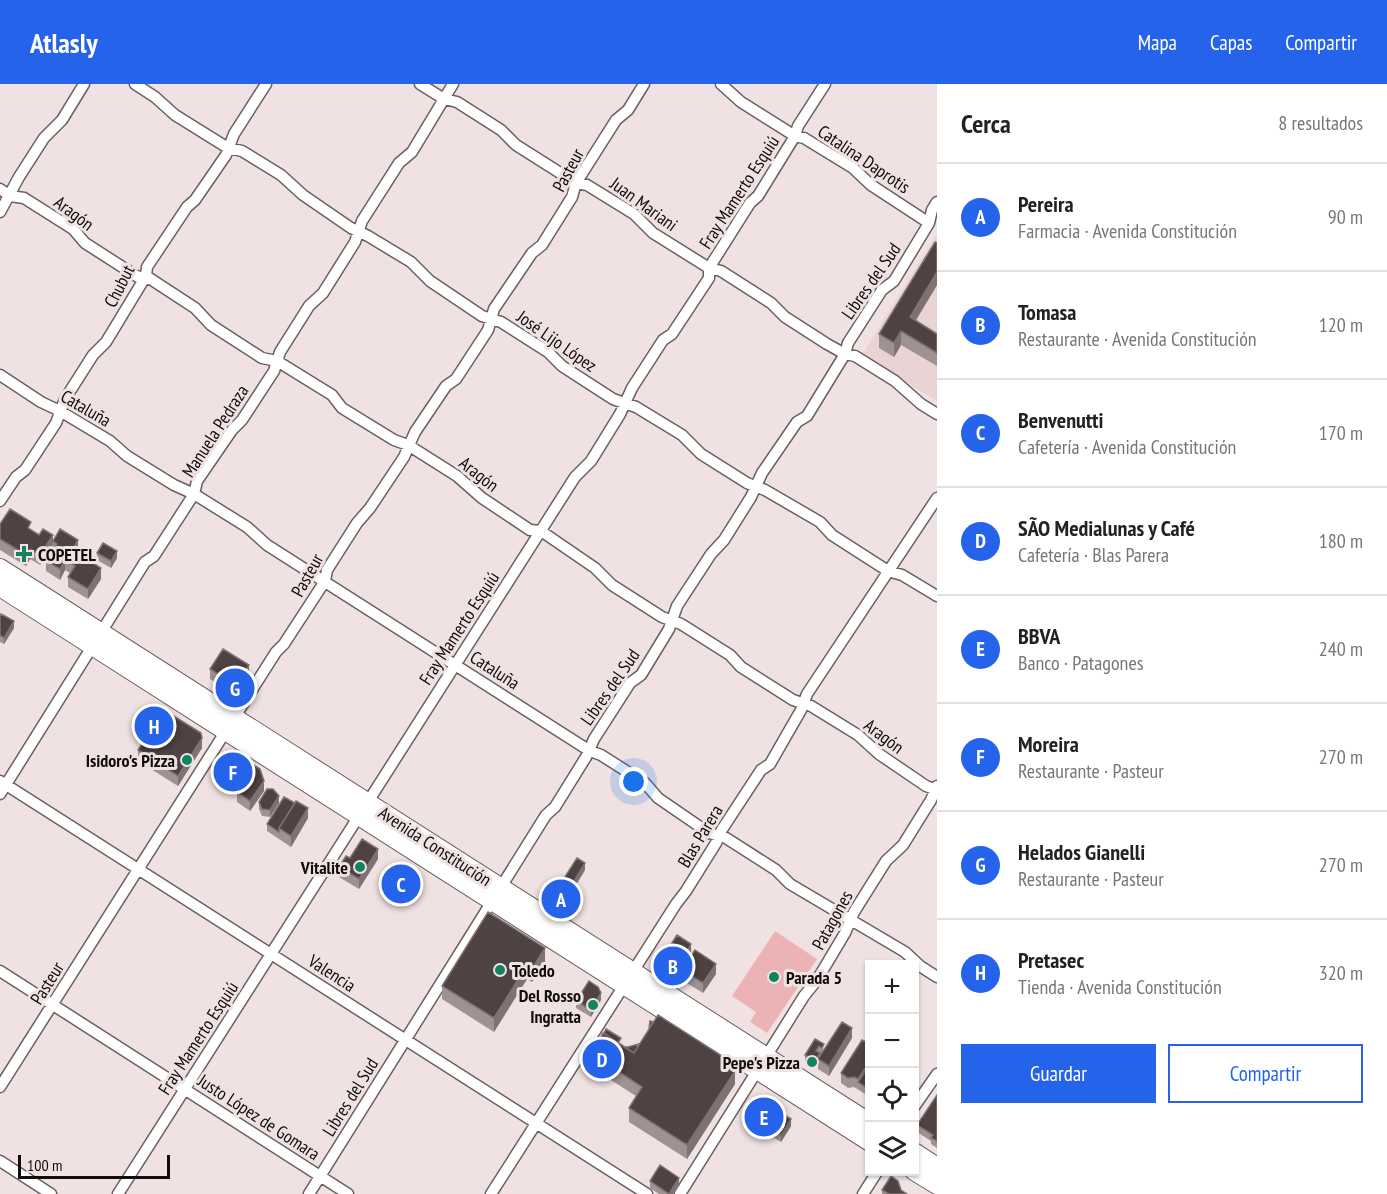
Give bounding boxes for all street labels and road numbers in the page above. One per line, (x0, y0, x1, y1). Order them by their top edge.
street label: Catalina Daprotis (813, 120, 915, 198)
street label: Fray Mamerto Esquiú (694, 131, 784, 253)
street label: Pasteur (547, 144, 589, 196)
street label: Juan Mariani (605, 171, 682, 236)
street label: Aragón (49, 191, 99, 235)
street label: Libres del Sud (836, 238, 906, 324)
street label: Chubut (99, 261, 139, 311)
street label: José Lijo López (512, 305, 601, 377)
street label: Manuela Pedraza (177, 380, 253, 482)
street label: Cataluña (57, 384, 115, 432)
street label: Aragón (455, 451, 503, 497)
street label: Pasteur (286, 549, 328, 601)
street label: Fray Mamerto Esquiú (414, 567, 504, 689)
street label: Libres del Sud (575, 644, 645, 730)
street label: Cataluña (466, 646, 524, 694)
street label: Aragón (859, 714, 909, 758)
street label: Blas Parera (672, 800, 728, 872)
street label: Avenida Constitución (375, 802, 495, 890)
street label: Patagones (806, 886, 858, 954)
street label: Valencia (303, 949, 360, 997)
street label: Pasteur (25, 957, 69, 1009)
street label: Fray Mamerto Esquiú (153, 977, 243, 1099)
street label: Libres del Sud (317, 1054, 383, 1140)
street label: Justo López de Gomara (193, 1068, 324, 1165)

